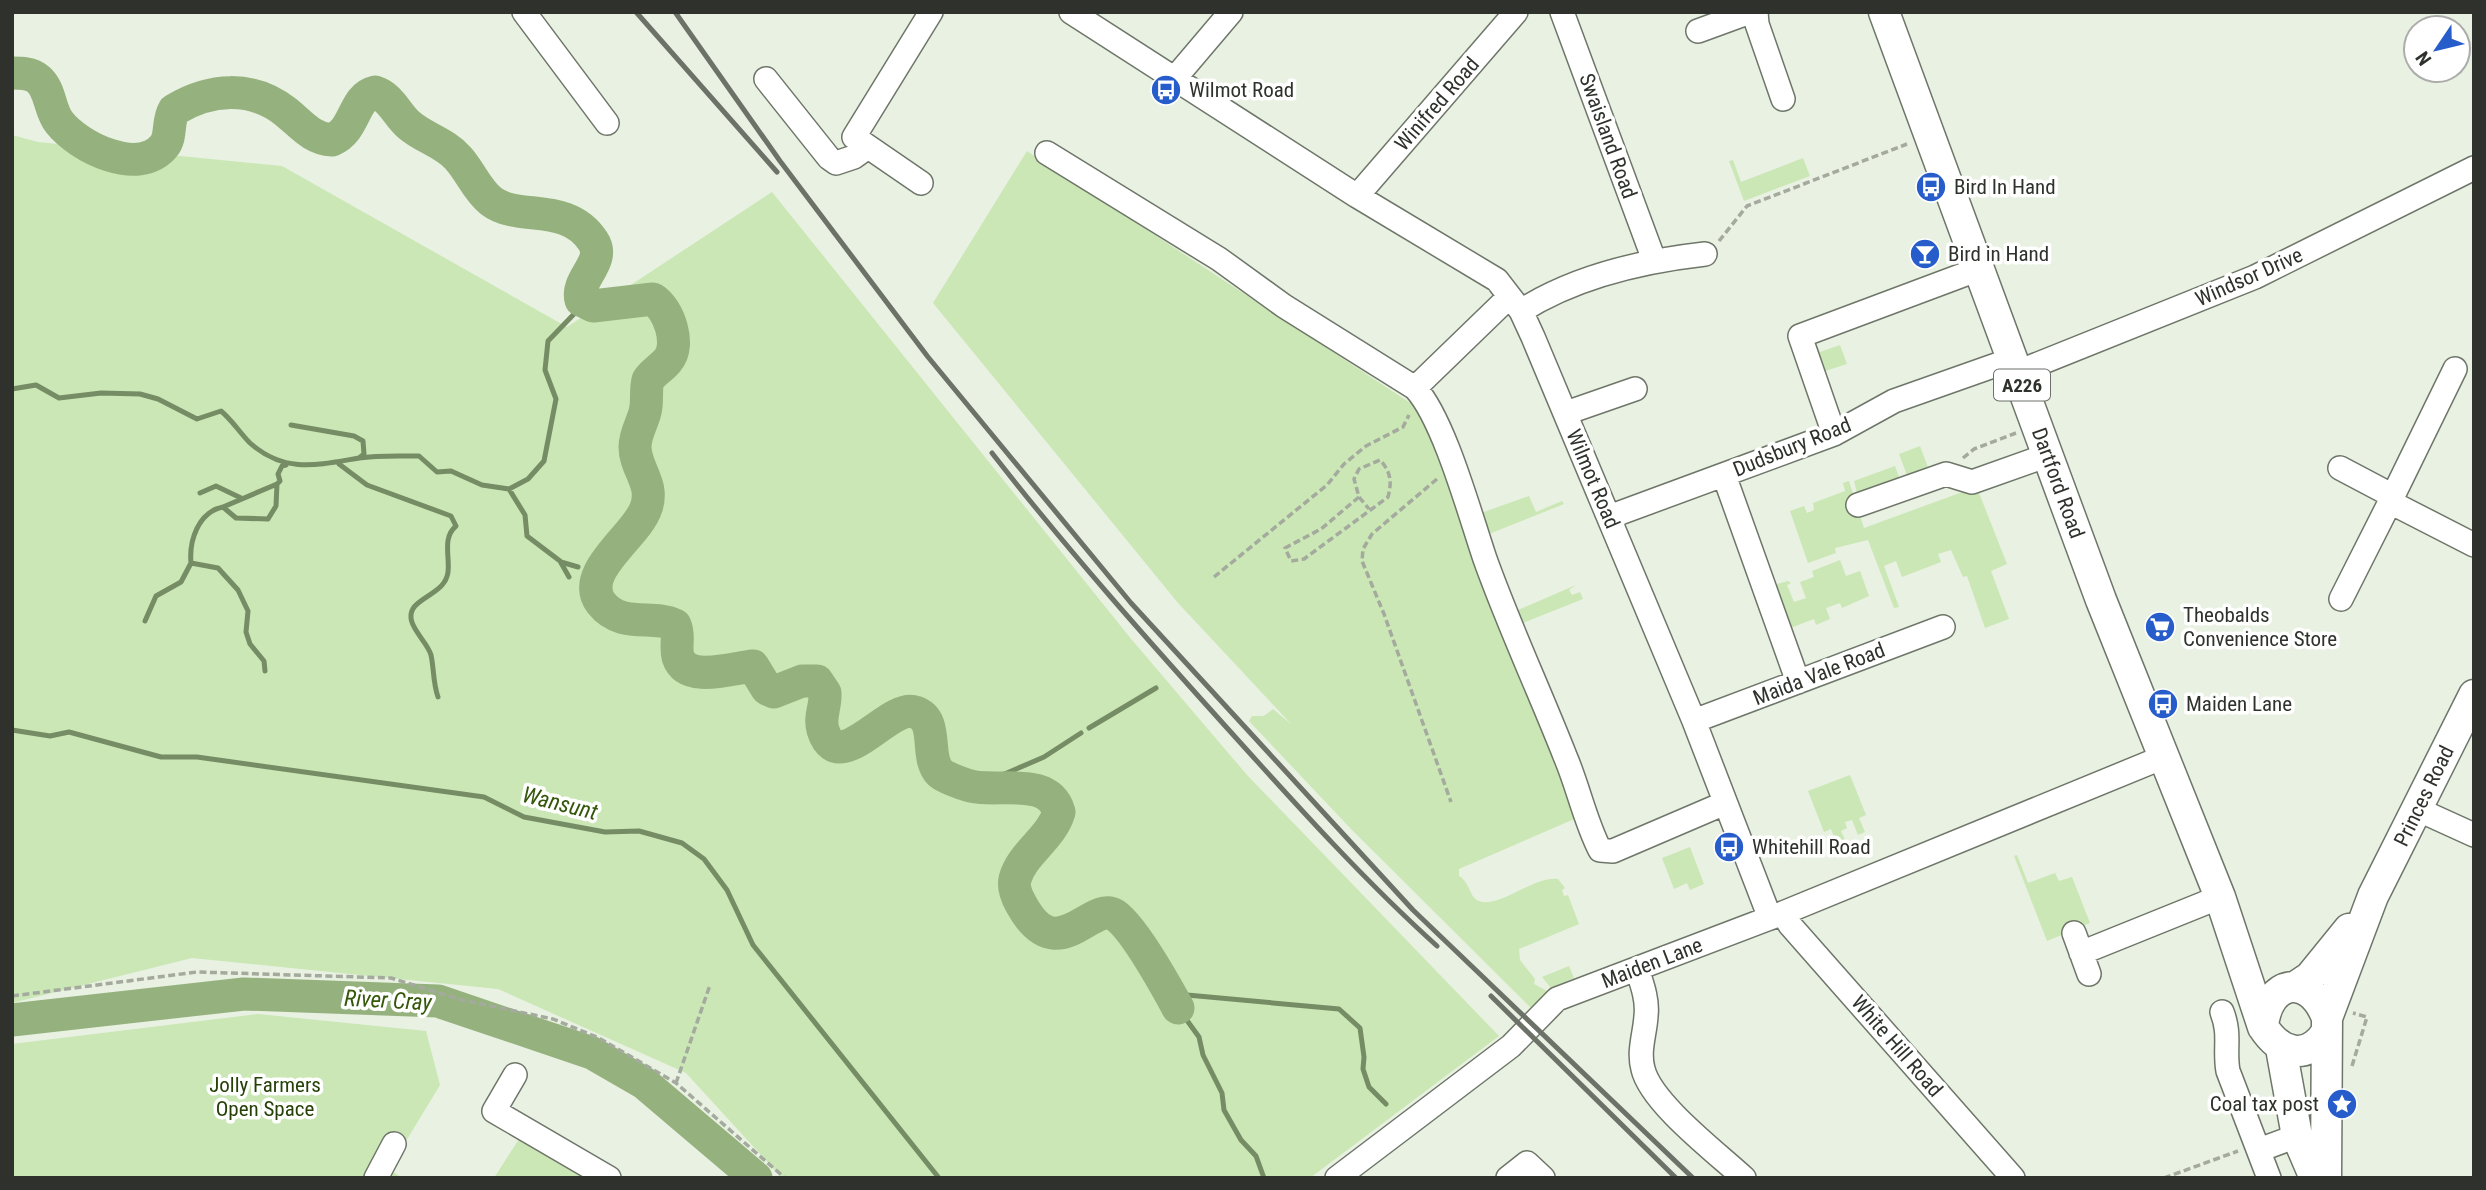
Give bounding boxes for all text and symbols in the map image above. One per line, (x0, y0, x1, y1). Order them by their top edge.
north arrow (2402, 14, 2472, 84)
text: N (2411, 47, 2436, 70)
street label: Winifred Road (1390, 52, 1484, 156)
street label: Swaisland Road (1574, 70, 1642, 202)
bus stop icon: Wilmot Road (1149, 73, 1183, 107)
place label: Wilmot Road (1189, 78, 1294, 102)
bus stop icon: Bird In Hand (1914, 170, 1948, 204)
place label: Bird In Hand (1954, 175, 2056, 199)
bar icon: Bird in Hand (1908, 237, 1942, 271)
place label: Bird in Hand (1948, 242, 2049, 266)
street label: Windsor Drive (2192, 243, 2306, 311)
road number: A226 (1994, 370, 2050, 400)
street label: Dudsbury Road (1730, 412, 1854, 482)
street label: Dartford Road (2027, 424, 2089, 542)
street label: Wilmot Road (1561, 426, 1625, 532)
place label: Theobalds Convenience Store (2183, 603, 2337, 651)
supermarket icon: Theobalds Convenience Store (2143, 610, 2177, 644)
street label: Maida Vale Road (1750, 638, 1888, 710)
bus stop icon: Maiden Lane (2146, 687, 2180, 721)
place label: Maiden Lane (2186, 692, 2292, 716)
street label: Princes Road (2389, 742, 2459, 850)
water label: Wansunt (520, 781, 601, 826)
bus stop icon: Whitehill Road (1712, 830, 1746, 864)
place label: Whitehill Road (1752, 835, 1871, 859)
street label: Maiden Lane (1598, 933, 1706, 993)
water label: River Cray (343, 985, 433, 1016)
street label: White Hill Road (1847, 990, 1947, 1102)
park label: Jolly Farmers Open Space (209, 1073, 321, 1121)
place icon: Coal tax post (2325, 1087, 2359, 1121)
place label: Coal tax post (2210, 1092, 2319, 1116)

